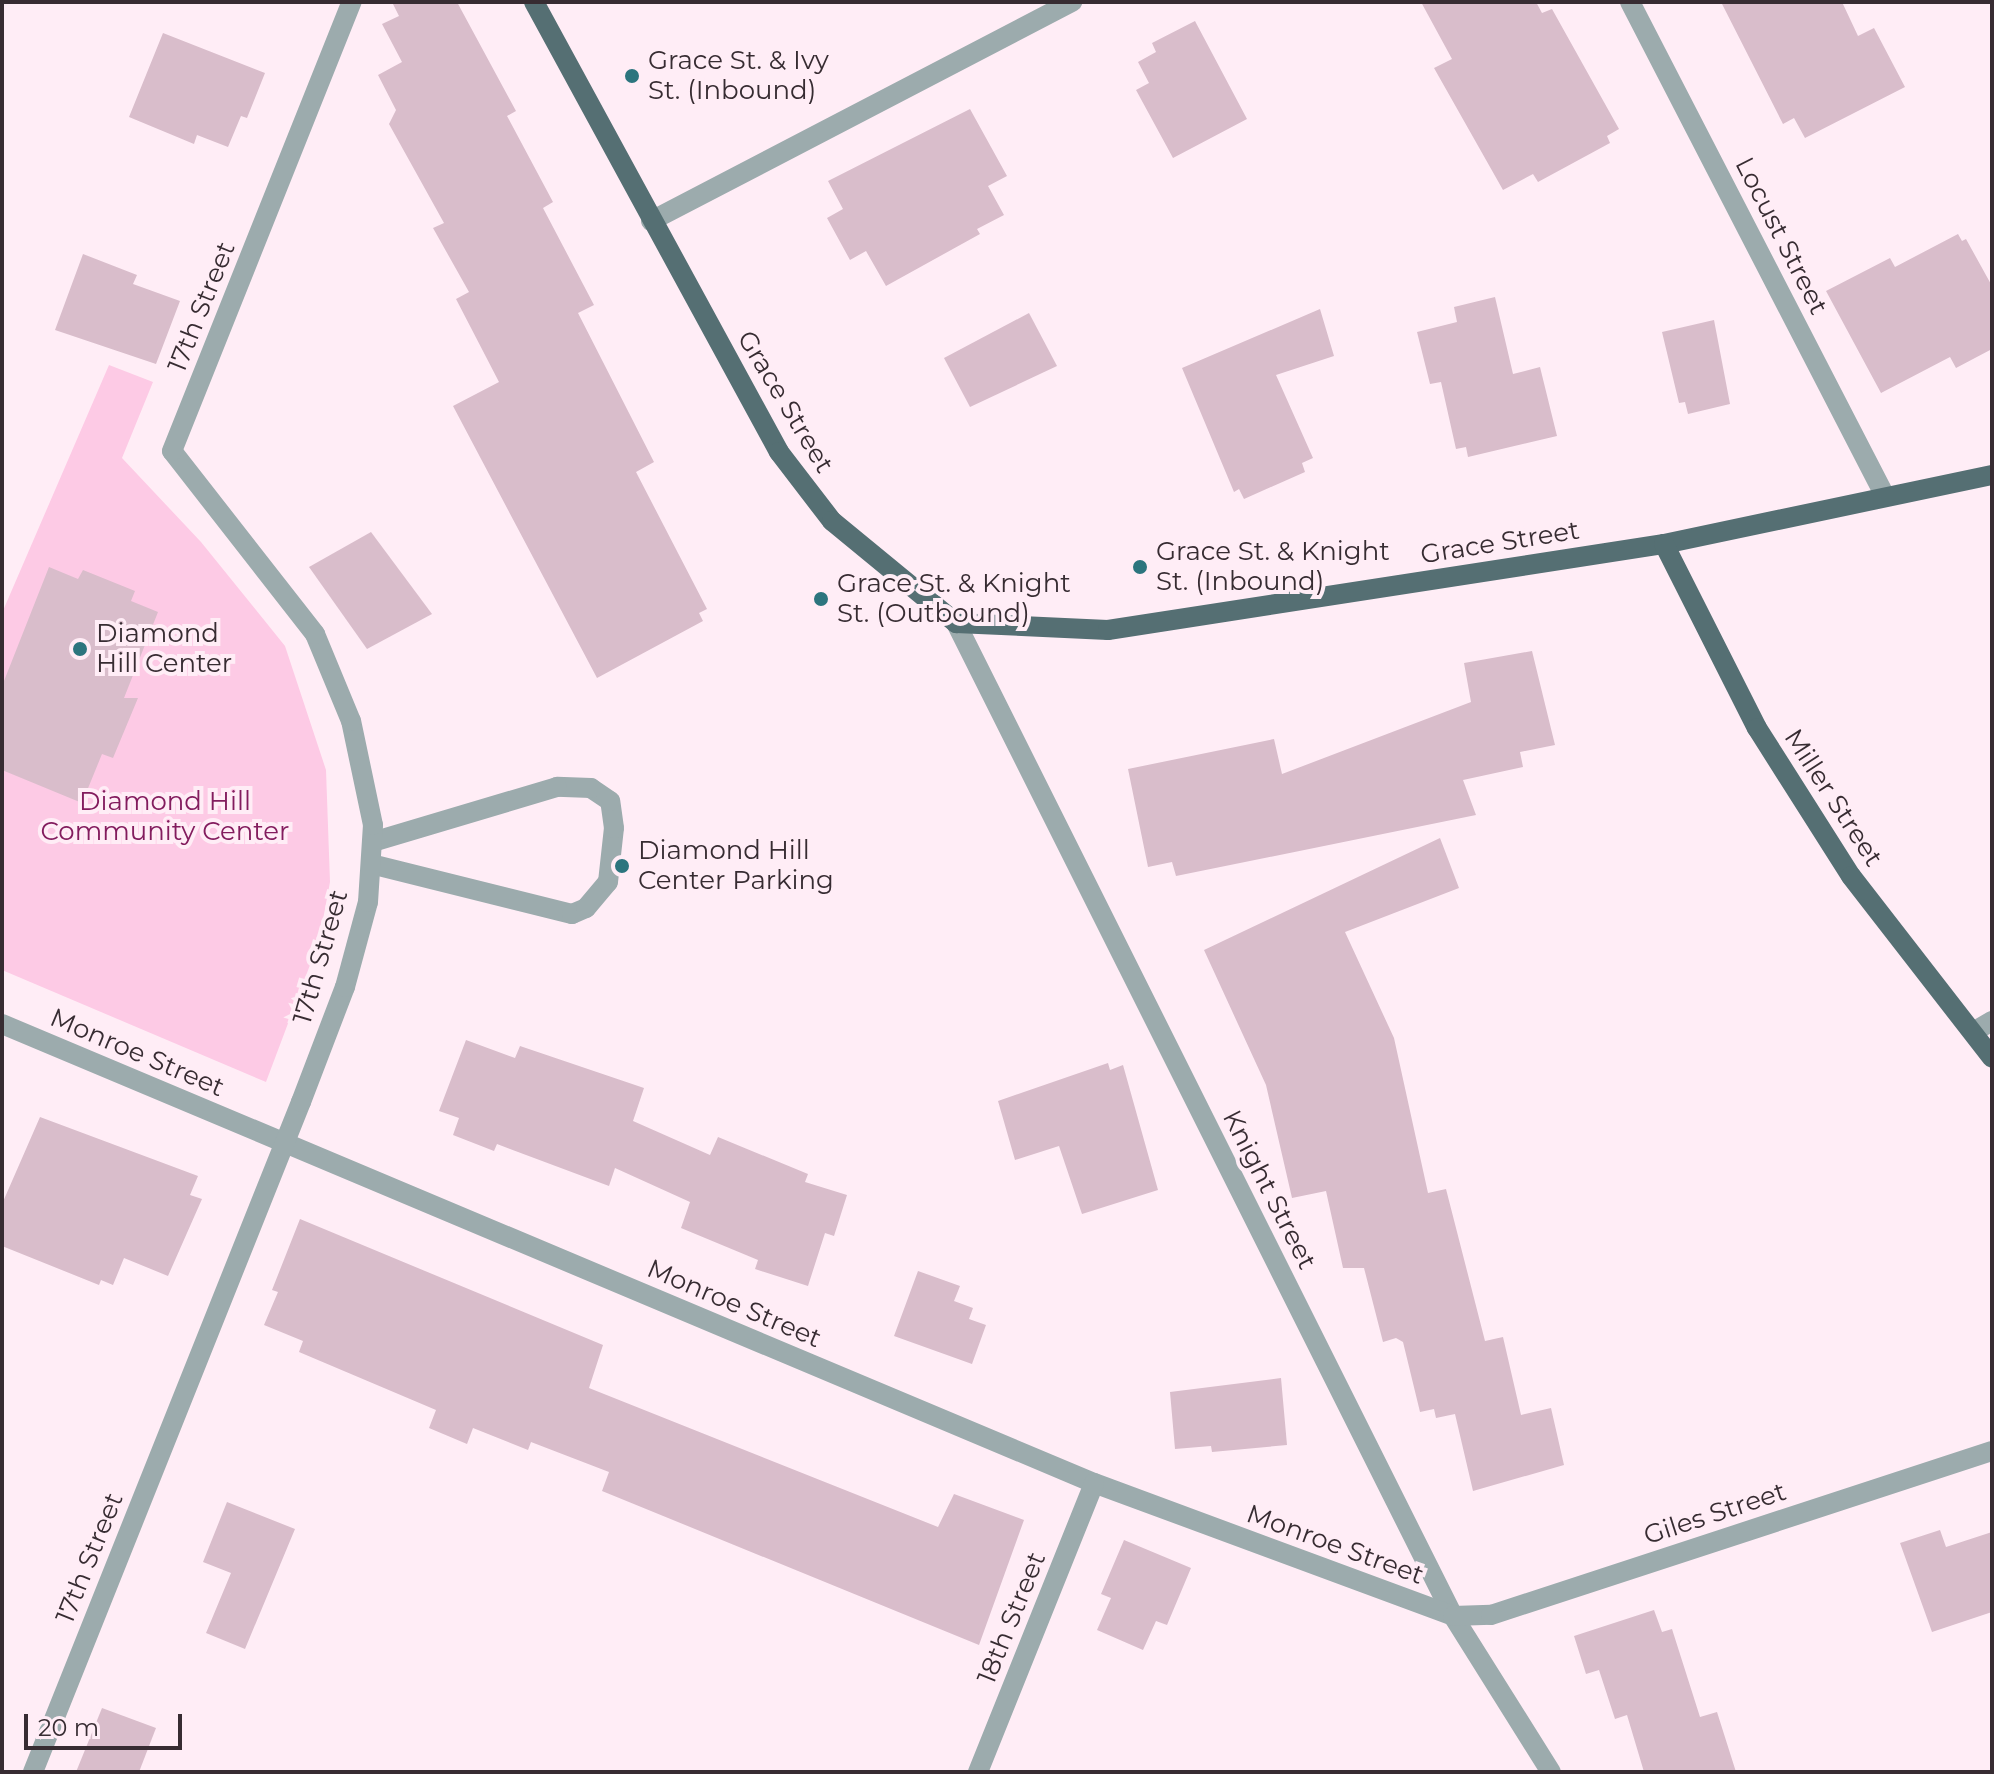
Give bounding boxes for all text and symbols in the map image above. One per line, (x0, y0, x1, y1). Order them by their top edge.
place label: Grace St. & Ivy St. (Inbound) (648, 45, 829, 106)
marker: Grace St. & Ivy St. (Inbound) (623, 67, 641, 85)
street label: Locust Street (1728, 152, 1834, 320)
street label: 17th Street (162, 237, 242, 377)
street label: Grace Street (730, 325, 840, 479)
street label: Grace Street (1418, 515, 1582, 571)
place label: Grace St. & Knight St. (Inbound) (1156, 536, 1390, 598)
marker: Grace St. & Knight St. (Inbound) (1131, 558, 1149, 576)
place label: Grace St. & Knight St. (Outbound) (837, 568, 1071, 630)
marker: Grace St. & Knight St. (Outbound) (812, 590, 830, 608)
place label: Diamond Hill Center (96, 618, 232, 680)
marker: Diamond Hill Center (71, 640, 89, 658)
street label: Miller Street (1777, 724, 1889, 872)
park label: Diamond Hill Community Center (41, 786, 289, 848)
place label: Diamond Hill Center Parking (638, 835, 834, 896)
marker: Diamond Hill Center Parking (613, 857, 631, 875)
street label: 17th Street (287, 886, 355, 1028)
street label: Monroe Street (45, 1002, 229, 1104)
street label: Knight Street (1216, 1105, 1322, 1275)
street label: Monroe Street (642, 1253, 826, 1355)
street label: Giles Street (1640, 1476, 1790, 1552)
street label: 17th Street (50, 1488, 130, 1628)
street label: Monroe Street (1242, 1498, 1428, 1592)
street label: 18th Street (971, 1547, 1053, 1689)
scale bar (28, 1698, 186, 1748)
text: 20 m (38, 1713, 99, 1742)

